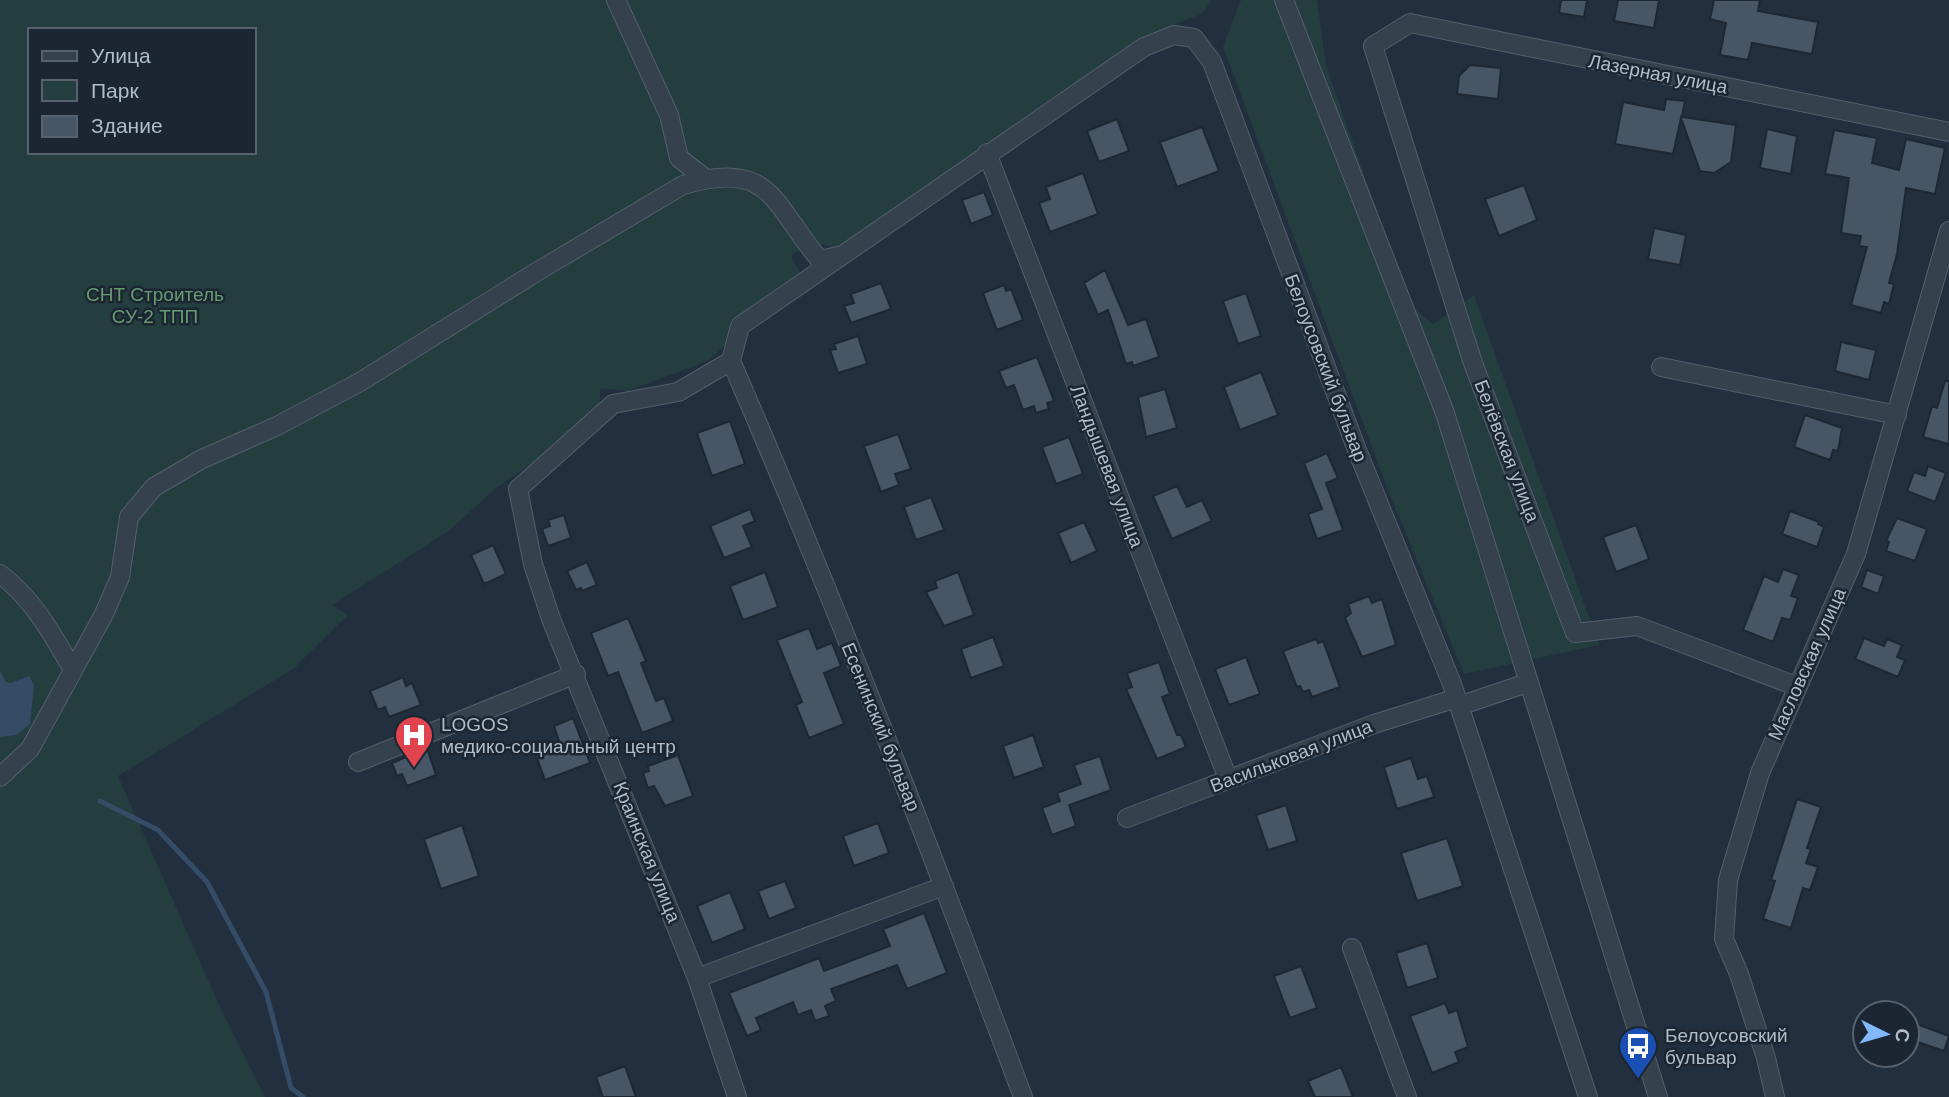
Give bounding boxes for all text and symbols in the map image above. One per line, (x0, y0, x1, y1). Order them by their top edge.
legend (28, 28, 256, 154)
text: Улица (91, 44, 151, 67)
street label: Лазерная улица (1587, 50, 1730, 98)
text: Парк (91, 79, 139, 102)
text: Здание (91, 114, 163, 137)
street label: Белоусовский бульвар (1280, 271, 1372, 465)
park label: СНТ Строитель СУ-2 ТПП (86, 284, 224, 327)
street label: Белёвская улица (1470, 377, 1544, 525)
street label: Ландышевая улица (1066, 382, 1148, 551)
street label: Масловская улица (1764, 584, 1850, 743)
street label: Есенинский бульвар (838, 640, 924, 814)
hospital icon: LOGOS медико-социальный центр (393, 714, 435, 769)
place label: LOGOS медико-социальный центр (441, 714, 676, 757)
street label: Васильковая улица (1207, 715, 1375, 797)
street label: Краинская улица (609, 779, 685, 926)
north arrow (1851, 999, 1921, 1069)
bus stop icon: Белоусовский бульвар (1617, 1025, 1659, 1080)
place label: Белоусовский бульвар (1665, 1025, 1788, 1068)
text: С (1891, 1028, 1913, 1043)

